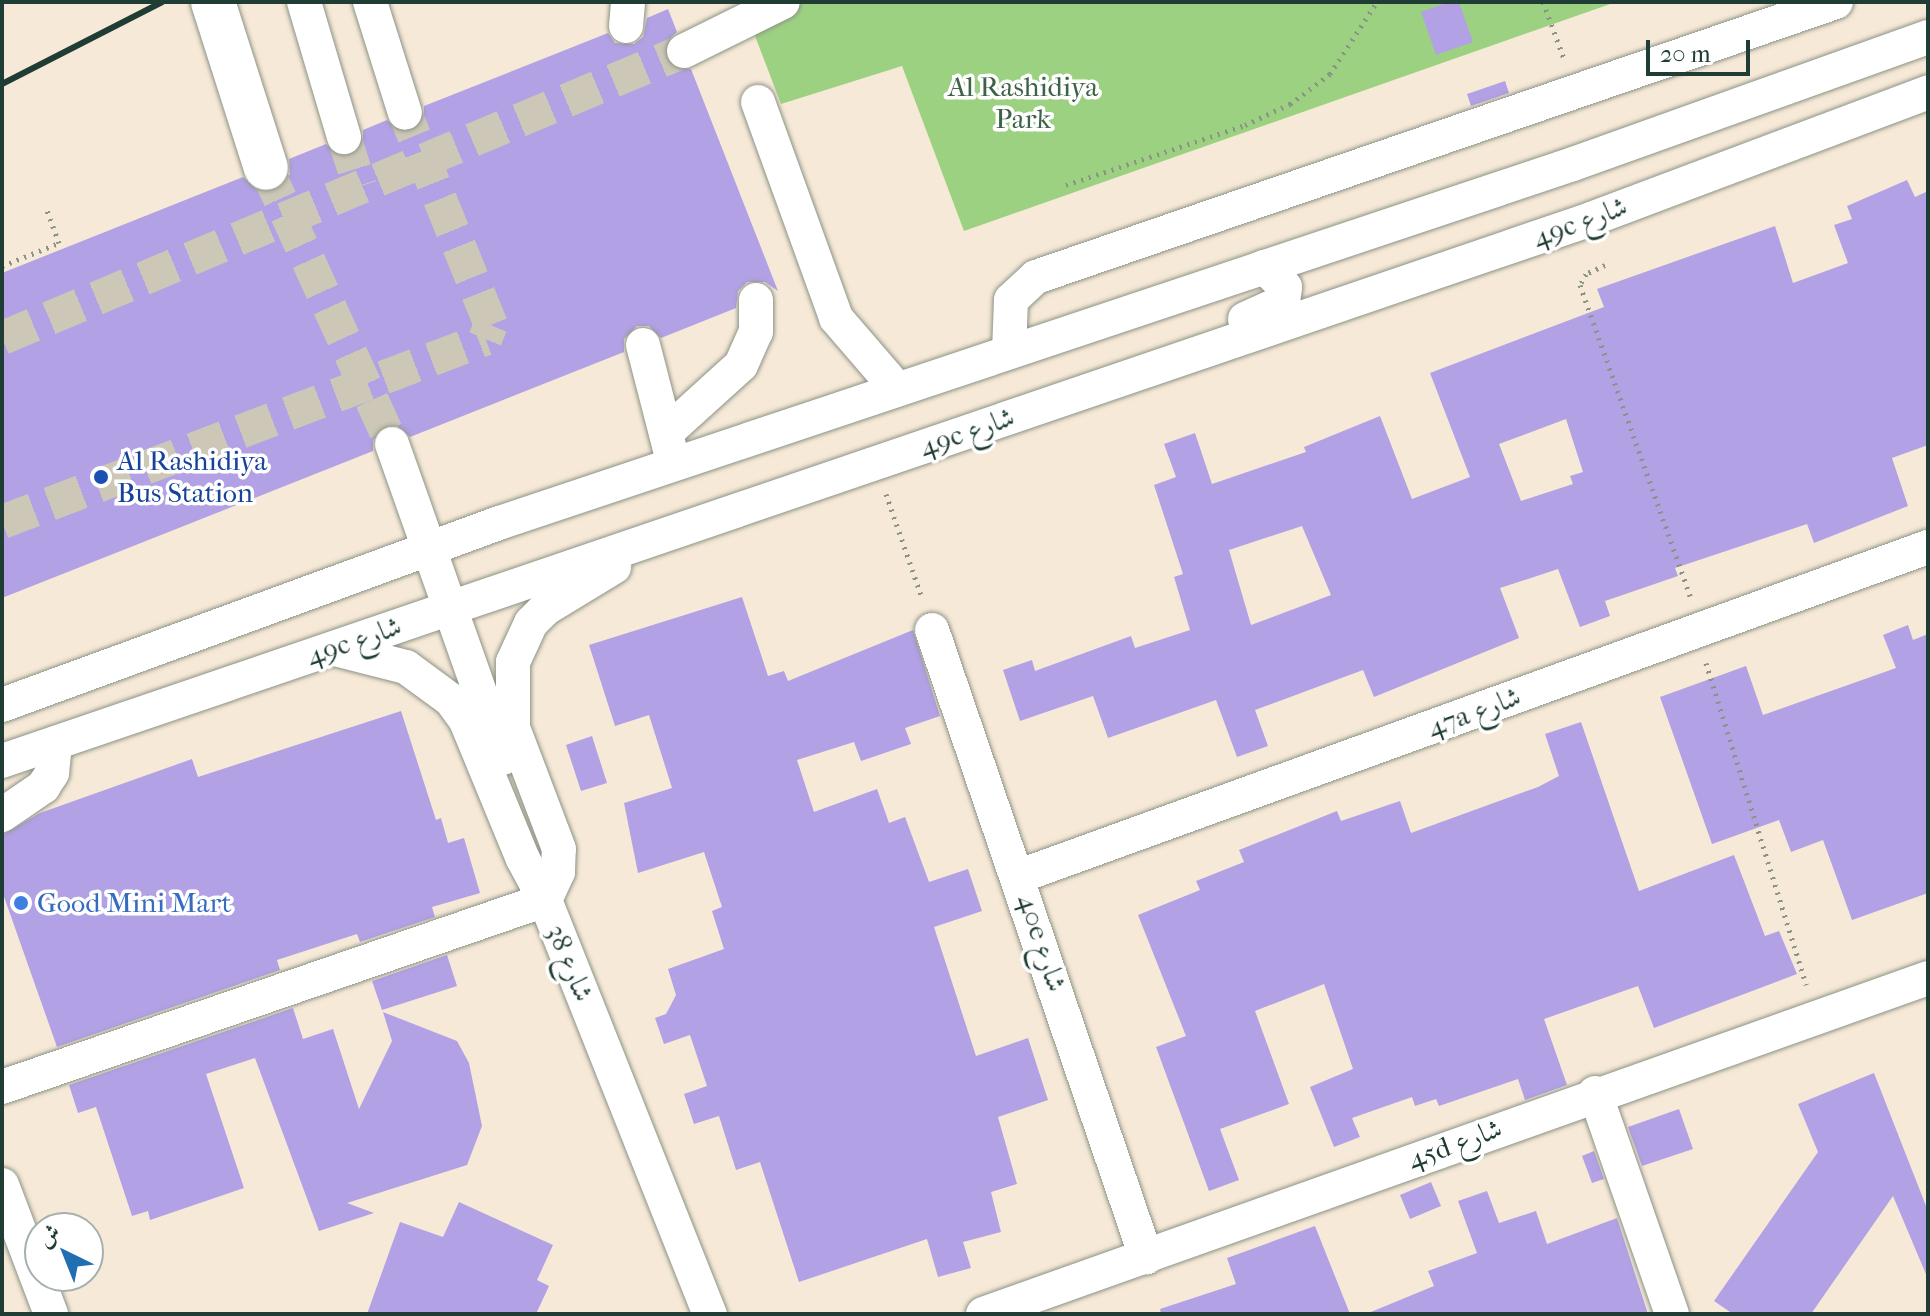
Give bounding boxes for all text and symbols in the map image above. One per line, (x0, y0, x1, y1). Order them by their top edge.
scale bar (1650, 24, 1754, 74)
text: 20 m (1660, 40, 1711, 68)
park label: Al Rashidiya Park (948, 70, 1098, 136)
street label: 49c شارع (1528, 189, 1632, 255)
street label: 49c شارع (915, 400, 1019, 464)
place label: Al Rashidiya Bus Station (117, 444, 267, 510)
marker: Al Rashidiya Bus Station (92, 468, 110, 486)
street label: 49c شارع (302, 609, 406, 673)
street label: 47a شارع (1423, 680, 1525, 744)
place label: Good Mini Mart (37, 886, 232, 920)
street label: 40e شارع (1011, 890, 1073, 996)
marker: Good Mini Mart (12, 894, 30, 912)
street label: شارع 38 (539, 920, 601, 1006)
street label: 45d شارع (1403, 1111, 1507, 1177)
north arrow (24, 1212, 104, 1292)
text: ش (32, 1219, 66, 1253)

